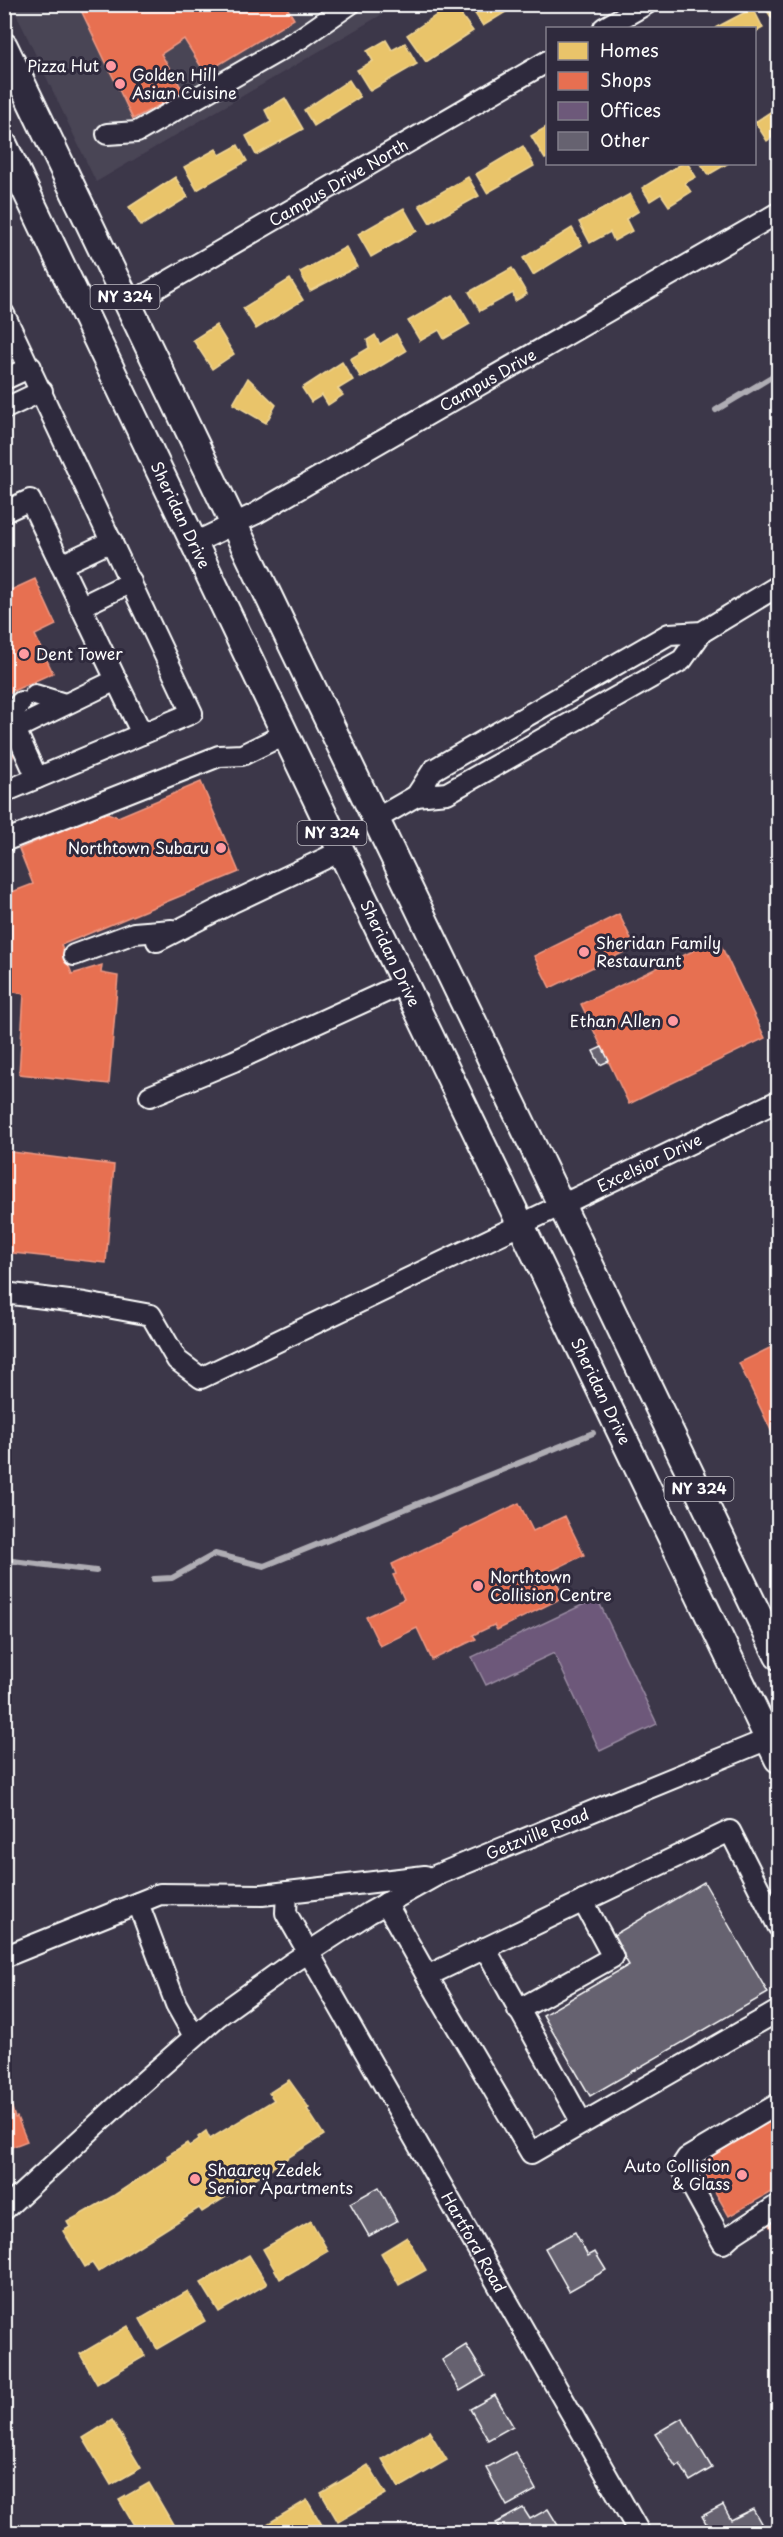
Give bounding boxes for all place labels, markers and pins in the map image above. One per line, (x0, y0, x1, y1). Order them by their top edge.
place label: Pizza Hut (27, 53, 99, 77)
marker: Pizza Hut (104, 59, 118, 73)
place label: Golden Hill Asian Cuisine (132, 62, 237, 104)
marker: Golden Hill Asian Cuisine (113, 77, 127, 91)
place label: Dent Tower (36, 641, 123, 665)
marker: Dent Tower (17, 647, 31, 661)
place label: Northtown Subaru (68, 835, 209, 859)
marker: Northtown Subaru (214, 841, 228, 855)
place label: Sheridan Family Restaurant (596, 930, 721, 972)
marker: Sheridan Family Restaurant (577, 945, 591, 959)
place label: Ethan Allen (570, 1008, 661, 1032)
marker: Ethan Allen (666, 1014, 680, 1028)
place label: Northtown Collision Centre (490, 1564, 612, 1606)
marker: Northtown Collision Centre (471, 1579, 485, 1593)
place label: Auto Collision & Glass (624, 2153, 730, 2195)
place label: Shaarey Zedek Senior Apartments (207, 2157, 353, 2199)
marker: Auto Collision & Glass (735, 2168, 749, 2182)
marker: Shaarey Zedek Senior Apartments (188, 2172, 202, 2186)

